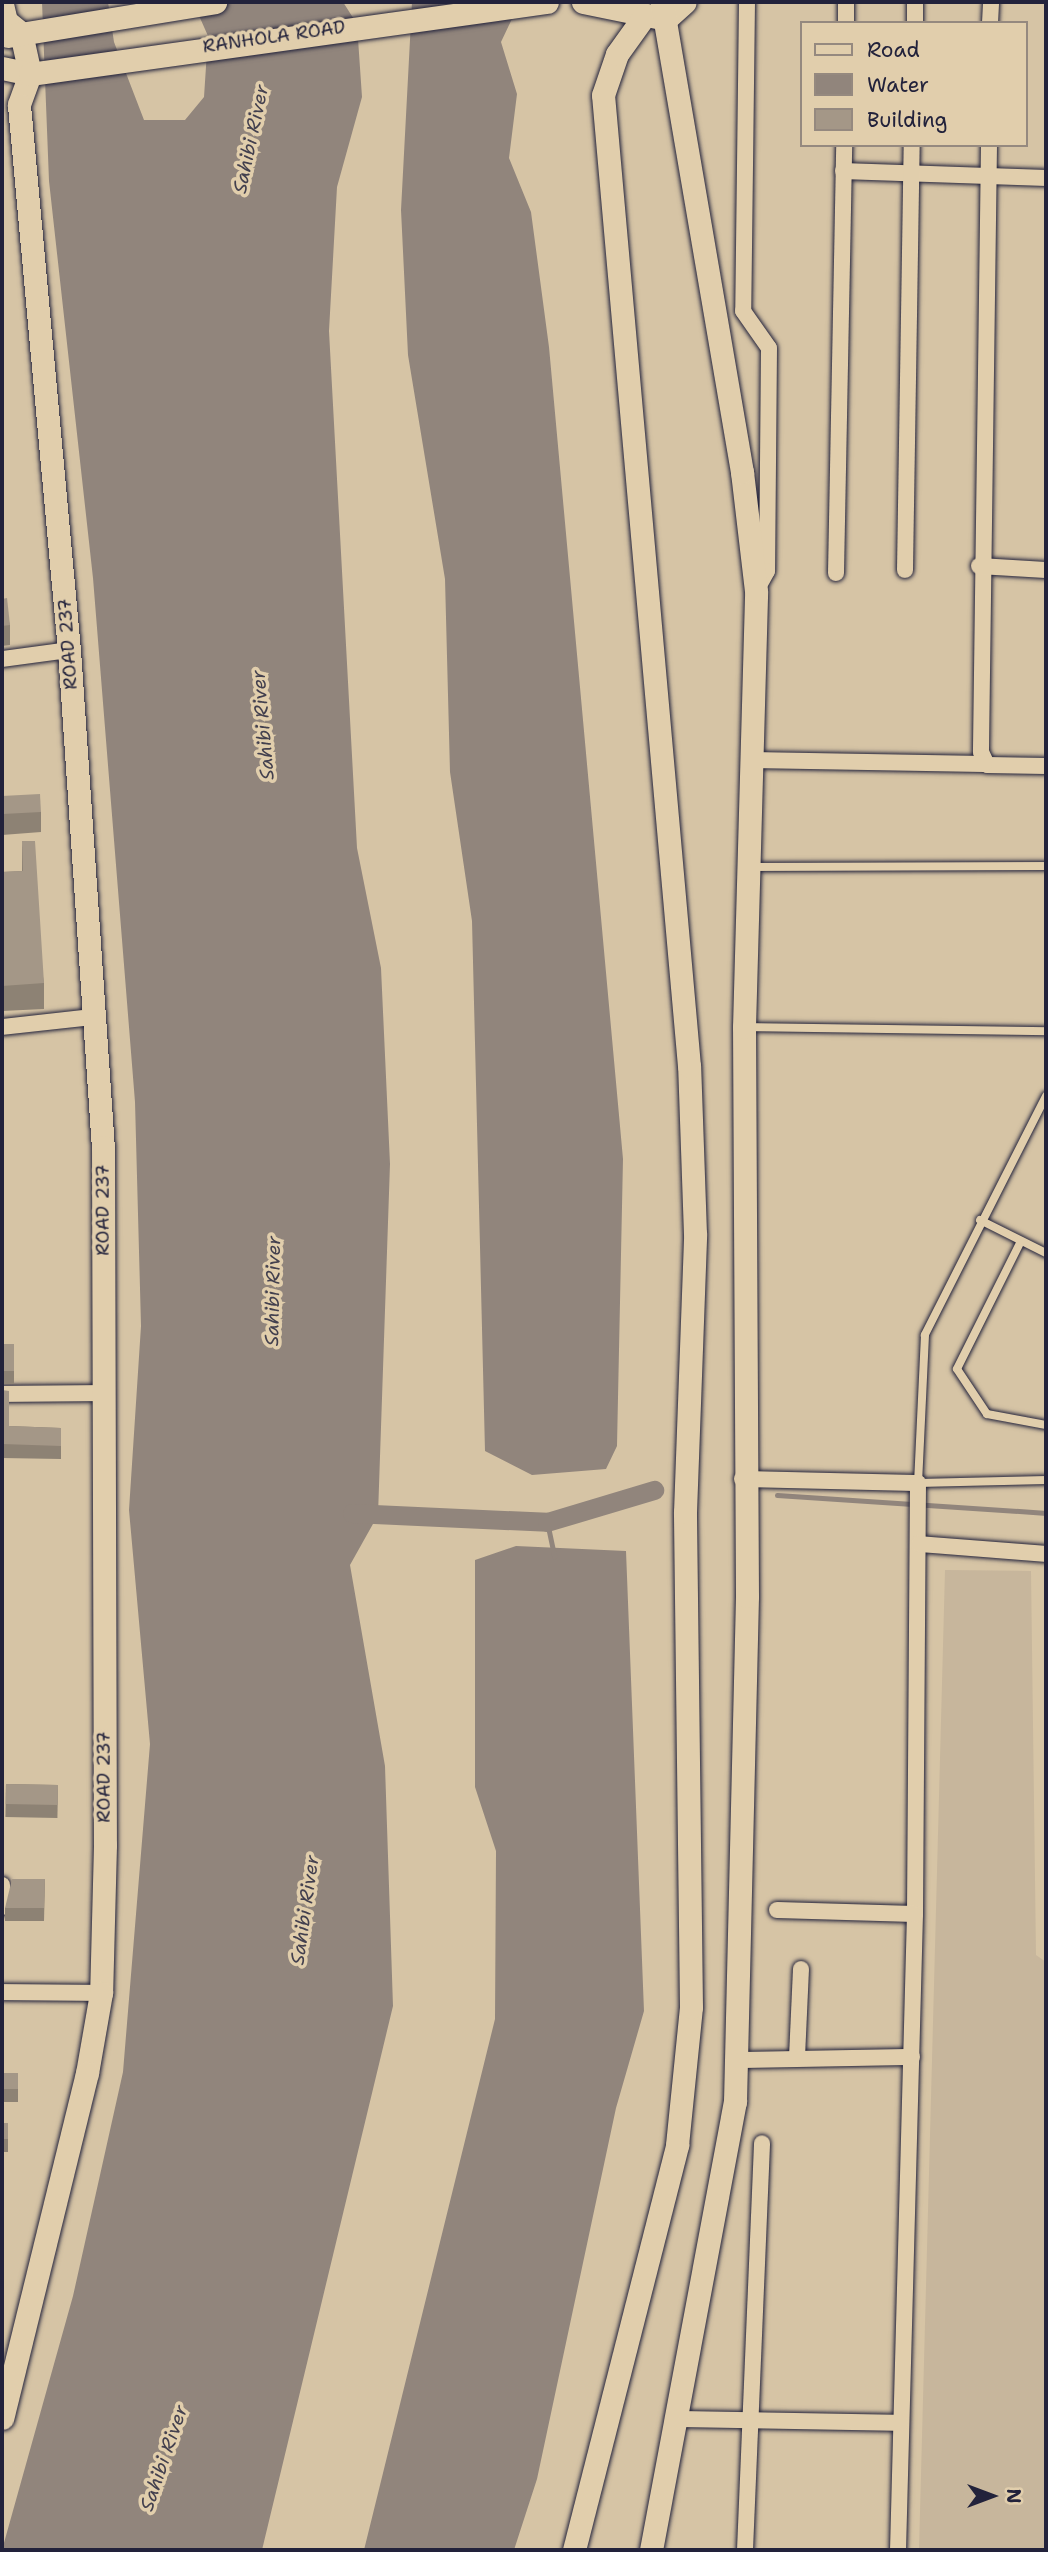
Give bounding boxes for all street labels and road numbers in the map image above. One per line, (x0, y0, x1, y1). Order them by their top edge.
street label: RANHOLA ROAD (201, 16, 347, 58)
street label: ROAD 237 (54, 598, 82, 690)
street label: ROAD 237 (92, 1164, 114, 1256)
street label: ROAD 237 (93, 1731, 115, 1823)

